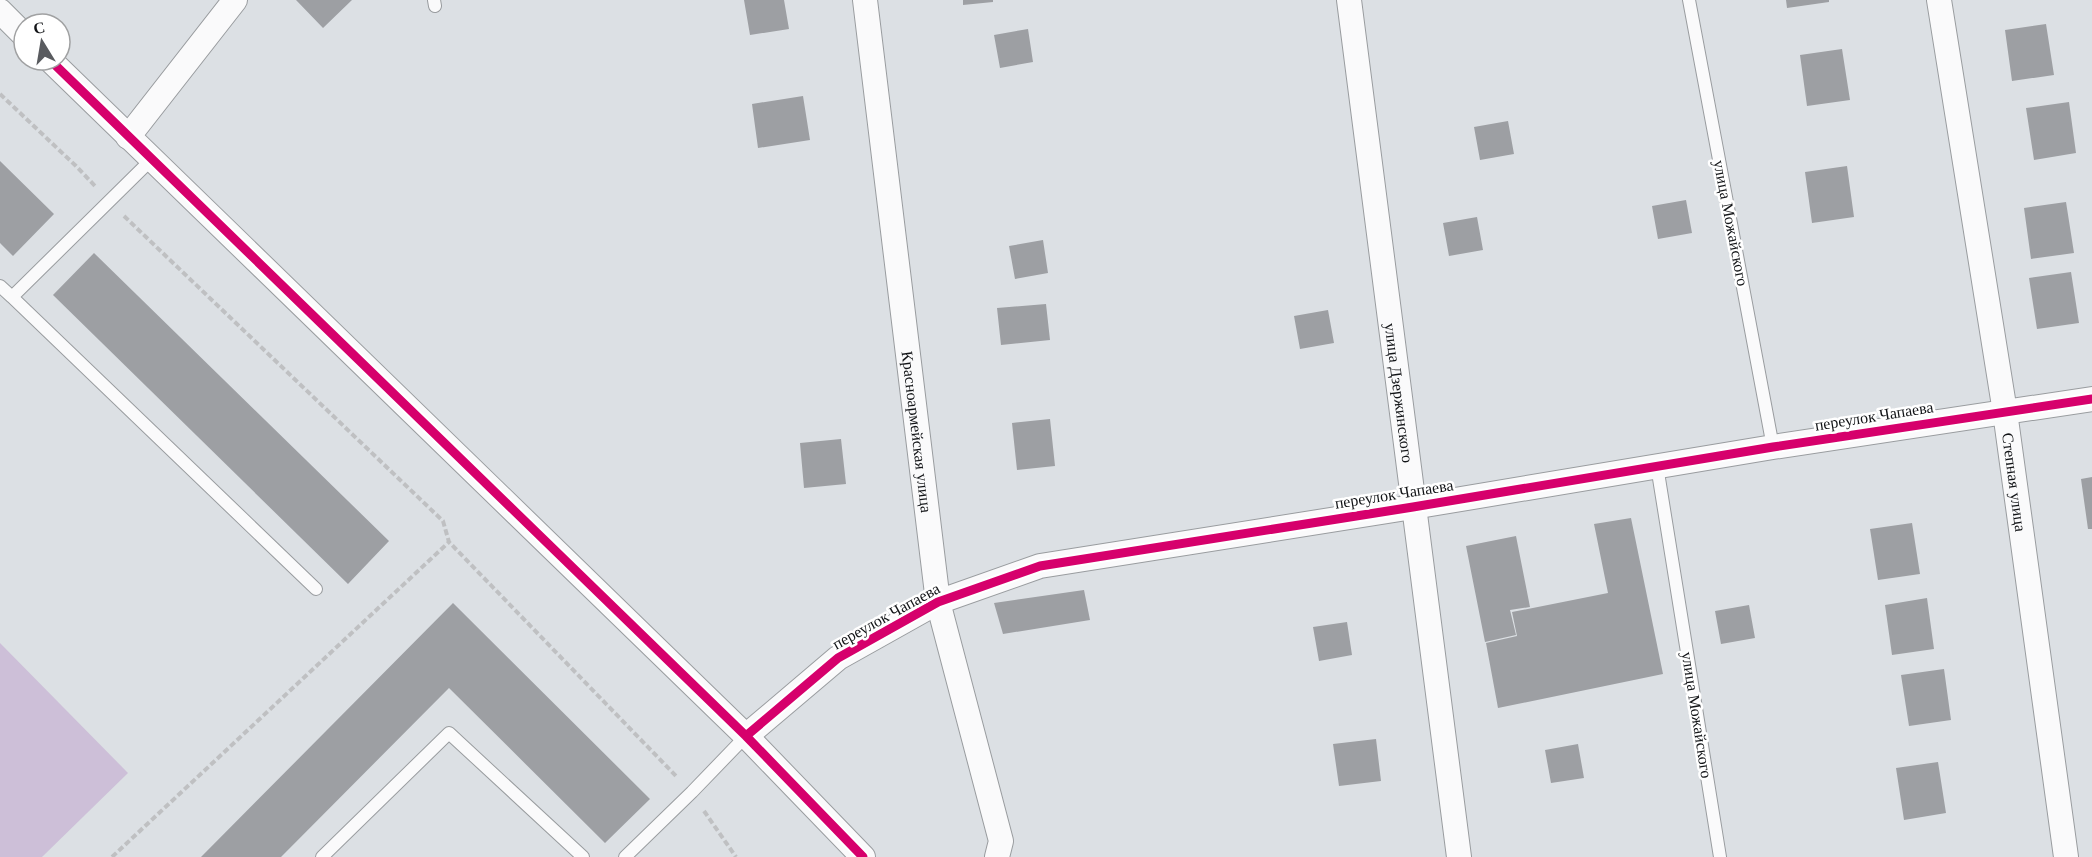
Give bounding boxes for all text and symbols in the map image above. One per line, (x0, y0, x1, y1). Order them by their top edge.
north arrow (12, 12, 72, 72)
text: С (32, 18, 47, 37)
street label: улица Можайского (1709, 159, 1752, 288)
street label: улица Дзержинского (1381, 322, 1417, 464)
street label: Красноармейская улица (899, 350, 936, 514)
street label: переулок Чапаева (1813, 398, 1935, 435)
street label: Степная улица (1999, 432, 2030, 533)
street label: переулок Чапаева (1333, 476, 1455, 513)
street label: переулок Чапаева (829, 579, 943, 653)
street label: улица Можайского (1678, 651, 1715, 780)

